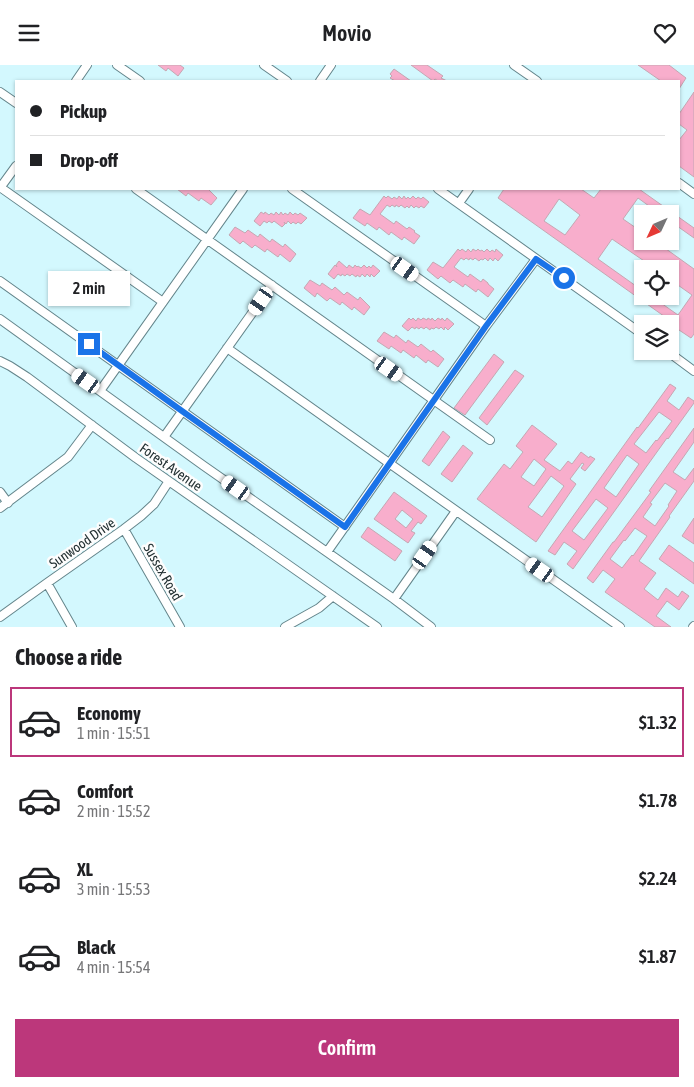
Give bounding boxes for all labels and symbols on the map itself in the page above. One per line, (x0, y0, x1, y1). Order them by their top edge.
north arrow (634, 205, 679, 250)
car (388, 254, 421, 284)
route start (553, 267, 575, 289)
callout: 2 min (48, 271, 130, 307)
car (246, 284, 275, 318)
route end (78, 333, 100, 355)
car (372, 354, 405, 384)
car (69, 366, 102, 396)
street label: Forest Avenue (137, 440, 205, 494)
car (219, 473, 252, 503)
street label: Sunwood Drive (46, 514, 118, 572)
car (410, 538, 439, 572)
street label: Sussex Road (140, 541, 186, 603)
car (523, 555, 556, 585)

